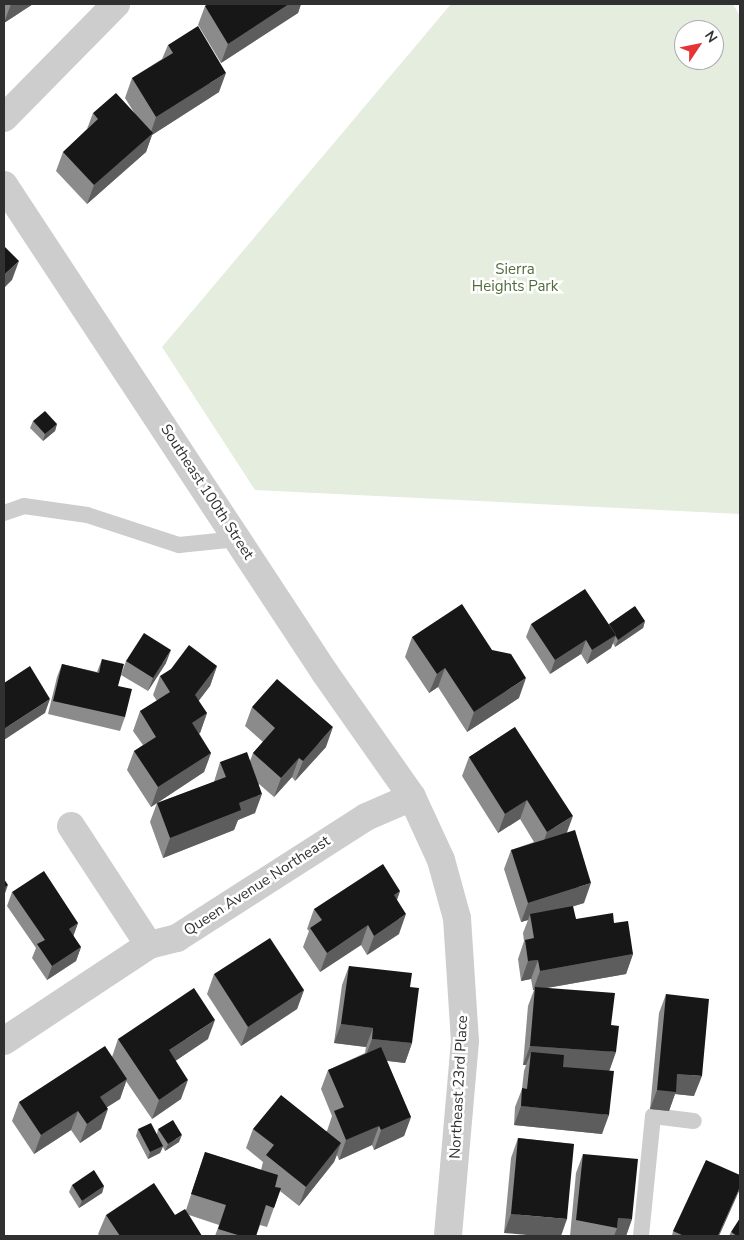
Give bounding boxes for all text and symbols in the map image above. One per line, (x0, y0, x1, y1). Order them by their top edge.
north arrow (674, 20, 724, 70)
text: N (700, 27, 722, 47)
park label: Sierra Heights Park (472, 260, 558, 295)
street label: Southeast 100th Street (157, 421, 257, 563)
street label: Queen Avenue Northeast (181, 832, 333, 940)
street label: Northeast 23rd Place (446, 1015, 472, 1159)

